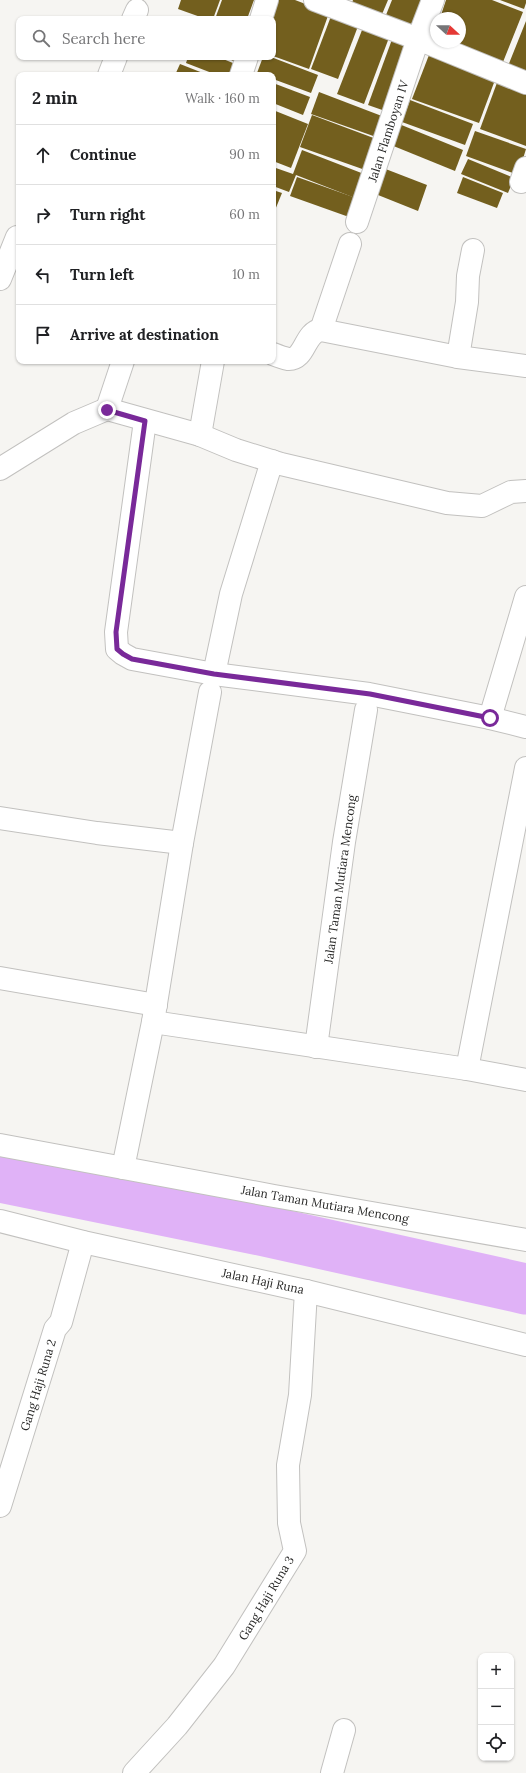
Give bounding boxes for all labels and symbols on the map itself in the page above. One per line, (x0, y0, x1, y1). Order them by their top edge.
north arrow (430, 12, 466, 48)
street label: Jalan Flamboyan IV (364, 77, 412, 185)
route end (98, 401, 116, 419)
route start (481, 709, 499, 727)
street label: Jalan Taman Mutiara Mencong (321, 793, 359, 965)
street label: Jalan Taman Mutiara Mencong (239, 1182, 410, 1226)
street label: Jalan Haji Runa (220, 1265, 305, 1297)
street label: Gang Haji Runa 2 (17, 1337, 59, 1433)
street label: Gang Haji Runa 3 (235, 1553, 297, 1643)

